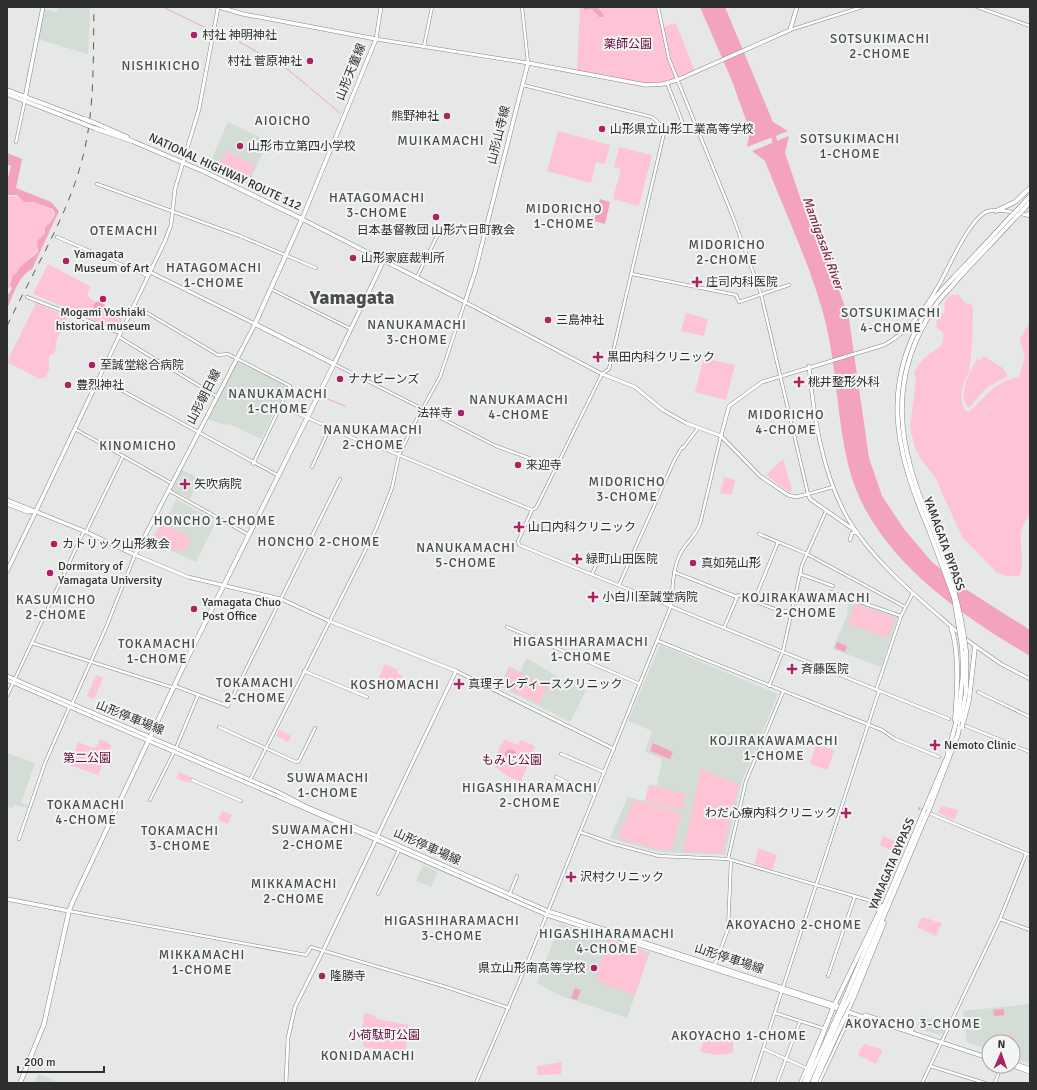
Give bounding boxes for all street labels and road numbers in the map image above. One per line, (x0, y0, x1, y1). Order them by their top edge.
street label: 山形天童線 (333, 41, 369, 103)
street label: 山形山寺線 (484, 104, 514, 166)
street label: NATIONAL HIGHWAY ROUTE 112 (146, 130, 304, 214)
street label: 山形朝日線 (184, 367, 224, 427)
street label: YAMAGATA BYPASS (920, 495, 968, 593)
street label: 山形停車場線 (94, 698, 166, 738)
street label: YAMAGATA BYPASS (866, 815, 918, 912)
street label: 山形停車場線 (391, 826, 463, 868)
street label: 山形停車場線 (692, 941, 766, 977)

